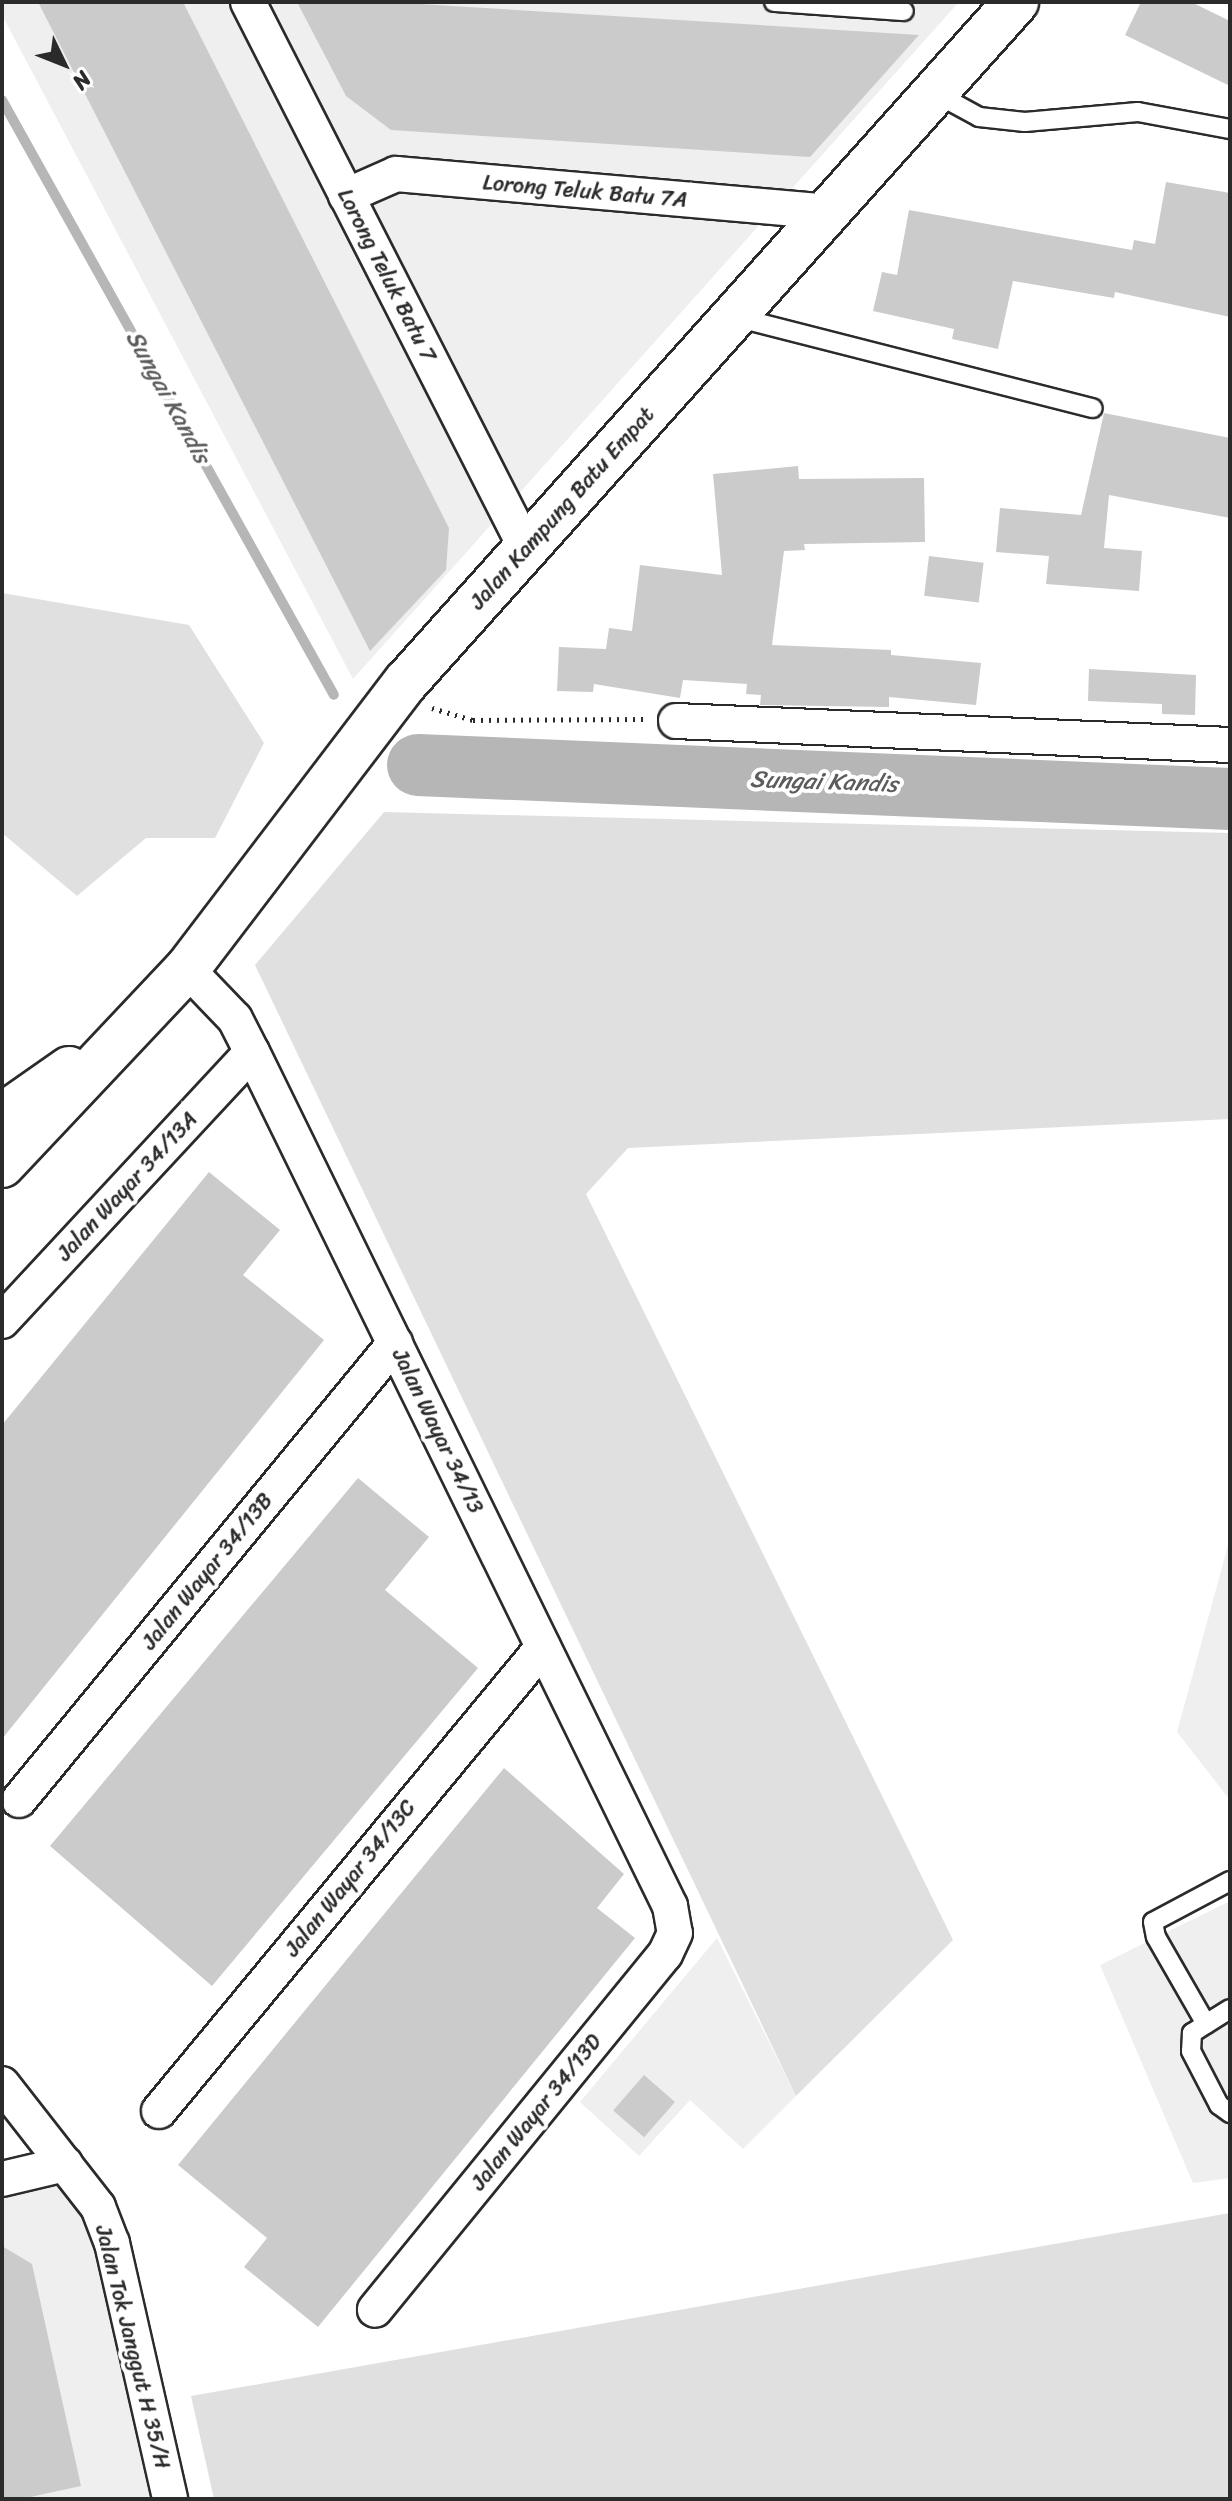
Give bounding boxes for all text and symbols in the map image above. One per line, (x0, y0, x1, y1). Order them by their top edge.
north arrow (24, 24, 104, 104)
text: N (62, 62, 101, 100)
street label: Lorong Teluk Batu 7A (481, 169, 689, 213)
street label: Lorong Teluk Batu 7 (332, 184, 442, 366)
water label: Sungai Kandis (120, 326, 216, 468)
street label: Jalan Kampung Batu Empat (464, 402, 660, 614)
water label: Sungai Kandis (750, 765, 898, 799)
street label: Jalan Wayar 34/13A (51, 1106, 203, 1266)
street label: Jalan Wayar 34/13 (387, 1344, 489, 1518)
street label: Jalan Wayar 34/13B (136, 1487, 278, 1655)
street label: Jalan Wayar 34/13C (279, 1795, 421, 1961)
street label: Jalan Wayar 34/13D (465, 2029, 607, 2195)
street label: Jalan Tok Janggut H 35/H (90, 2222, 176, 2472)

